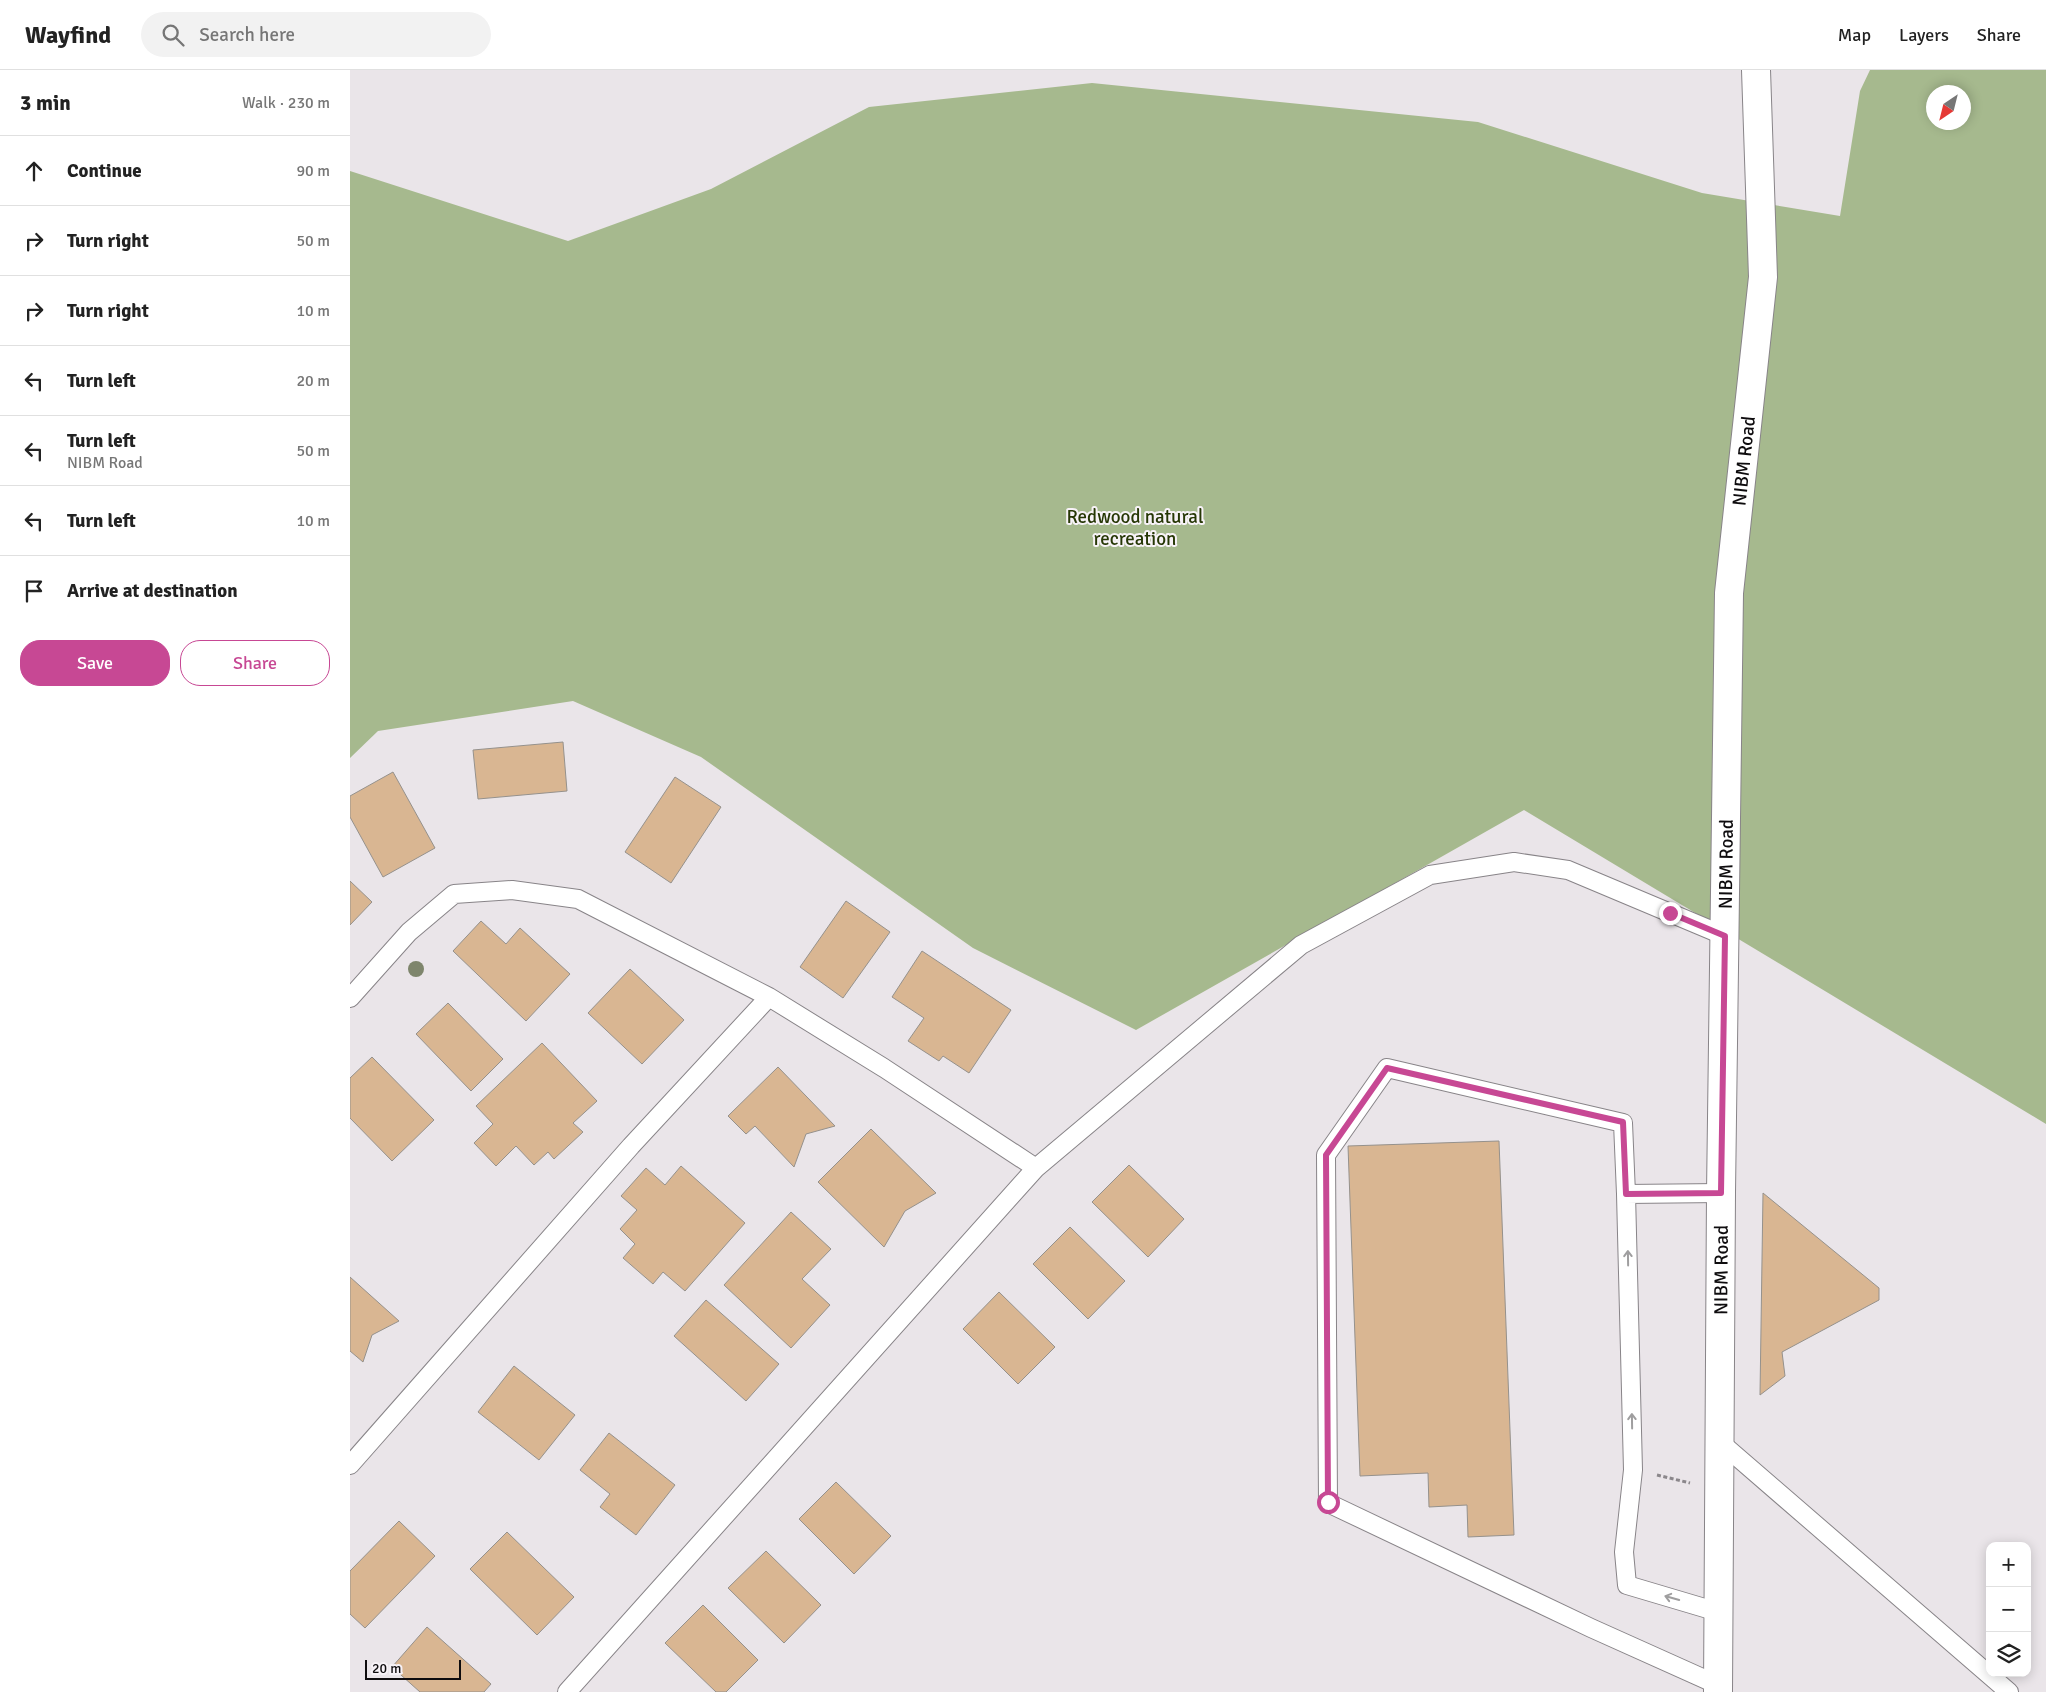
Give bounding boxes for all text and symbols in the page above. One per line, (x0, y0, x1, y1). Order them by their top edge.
search box (141, 12, 491, 57)
text: Wayfind (25, 20, 111, 50)
icon: search (159, 21, 187, 49)
text: Search here (199, 23, 295, 47)
text: Map (1838, 24, 1871, 46)
text: Layers (1899, 24, 1949, 46)
text: Share (1977, 24, 2021, 46)
north arrow (1926, 85, 1971, 130)
text: 3 min (20, 90, 71, 116)
text: Walk · 230 m (242, 93, 330, 113)
icon: ahead (20, 157, 48, 185)
text: Continue (67, 159, 142, 183)
text: 90 m (296, 161, 330, 181)
icon: right (20, 227, 48, 255)
text: Turn right (67, 229, 149, 253)
text: 50 m (296, 231, 330, 251)
icon: right (20, 297, 48, 325)
text: Turn right (67, 299, 149, 323)
text: 10 m (296, 301, 330, 321)
icon: left (20, 367, 48, 395)
text: Turn left (67, 369, 136, 393)
text: 20 m (296, 371, 330, 391)
street label: NIBM Road (1727, 415, 1761, 507)
text: Turn left (67, 429, 136, 453)
icon: left (20, 437, 48, 465)
text: 50 m (296, 441, 330, 461)
text: NIBM Road (67, 453, 143, 473)
park label: Redwood natural recreation (1066, 505, 1204, 551)
icon: left (20, 507, 48, 535)
text: Turn left (67, 509, 136, 533)
text: 10 m (296, 511, 330, 531)
icon: arrive (20, 577, 48, 605)
text: Arrive at destination (67, 579, 238, 603)
button: Save (20, 640, 170, 686)
button: Share (180, 640, 330, 686)
street label: NIBM Road (1714, 819, 1739, 909)
route end (1659, 902, 1682, 925)
street label: NIBM Road (1709, 1225, 1734, 1315)
one-way arrow (1623, 1251, 1633, 1267)
one-way arrow (1627, 1413, 1636, 1429)
route start (1317, 1491, 1340, 1514)
map controls (1986, 1542, 2031, 1677)
button: + (1986, 1542, 2031, 1587)
button: − (1986, 1587, 2031, 1632)
one-way arrow (1664, 1593, 1680, 1603)
button: layers (1986, 1632, 2031, 1677)
scale bar (365, 1657, 461, 1680)
text: 20 m (372, 1660, 401, 1677)

